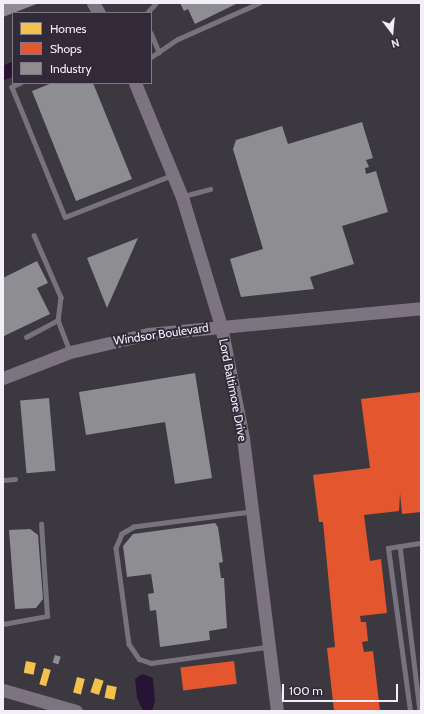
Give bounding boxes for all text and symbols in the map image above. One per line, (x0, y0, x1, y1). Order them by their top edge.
legend (12, 12, 152, 84)
north arrow (372, 12, 412, 52)
text: Homes (50, 21, 87, 36)
text: N (390, 36, 401, 51)
text: Shops (50, 41, 82, 56)
text: Industry (50, 61, 91, 76)
street label: Windsor Boulevard (112, 320, 210, 348)
street label: Lord Baltimore Drive (216, 337, 250, 443)
scale bar (284, 676, 400, 702)
text: 100 m (289, 683, 323, 698)

